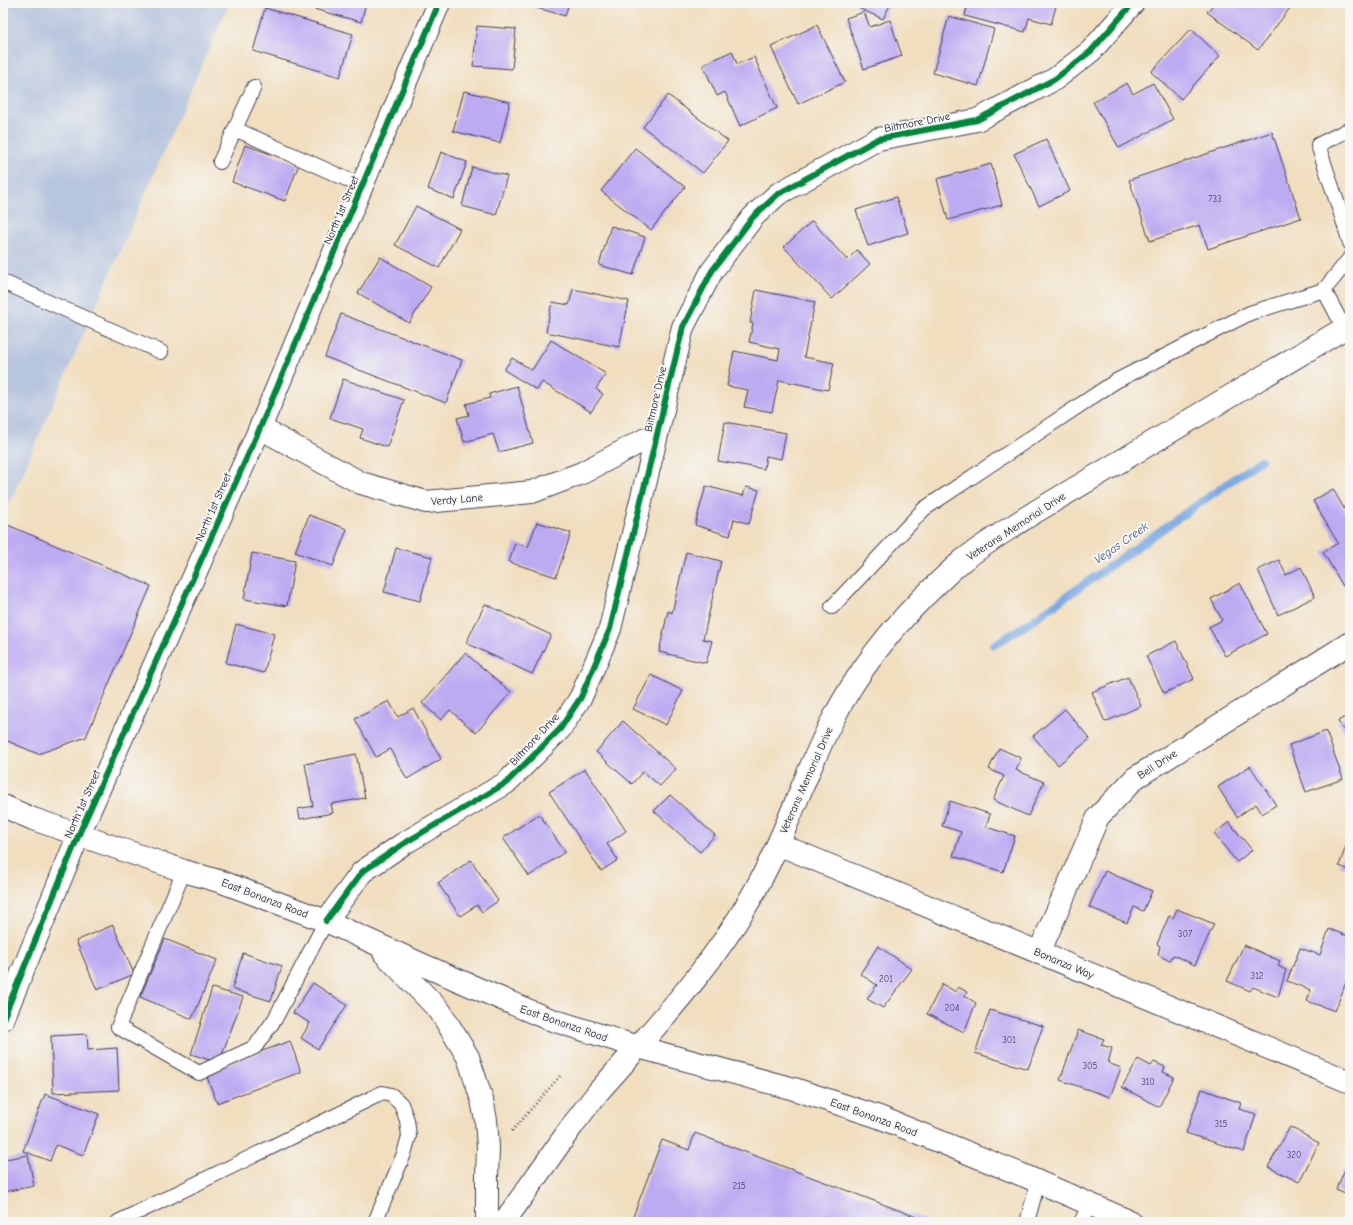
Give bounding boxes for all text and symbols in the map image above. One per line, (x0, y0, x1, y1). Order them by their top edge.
street label: Biltmore Drive (883, 110, 952, 135)
street label: North 1st Street (321, 173, 362, 247)
house number: 733 (1208, 194, 1222, 204)
street label: Biltmore Drive (642, 365, 669, 433)
street label: North 1st Street (193, 470, 235, 543)
street label: Veterans Memorial Drive (964, 489, 1069, 563)
street label: Verdy Lane (431, 491, 484, 508)
water label: Vegas Creek (1091, 519, 1151, 567)
street label: Biltmore Drive (507, 710, 562, 768)
street label: Veterans Memorial Drive (777, 725, 836, 835)
street label: Bell Drive (1135, 747, 1180, 782)
street label: North 1st Street (62, 767, 104, 840)
street label: East Bonanza Road (220, 876, 310, 921)
house number: 307 (1178, 929, 1193, 939)
street label: Bonanza Way (1032, 945, 1096, 982)
house number: 312 (1251, 971, 1264, 981)
house number: 201 (879, 974, 893, 984)
street label: East Bonanza Road (518, 1002, 610, 1045)
house number: 204 (945, 1003, 959, 1013)
house number: 301 (1002, 1035, 1016, 1045)
house number: 305 (1083, 1061, 1098, 1071)
house number: 310 (1141, 1077, 1155, 1087)
street label: East Bonanza Road (828, 1096, 919, 1139)
house number: 315 (1215, 1119, 1228, 1129)
house number: 320 (1287, 1150, 1301, 1160)
house number: 215 (732, 1181, 746, 1191)

